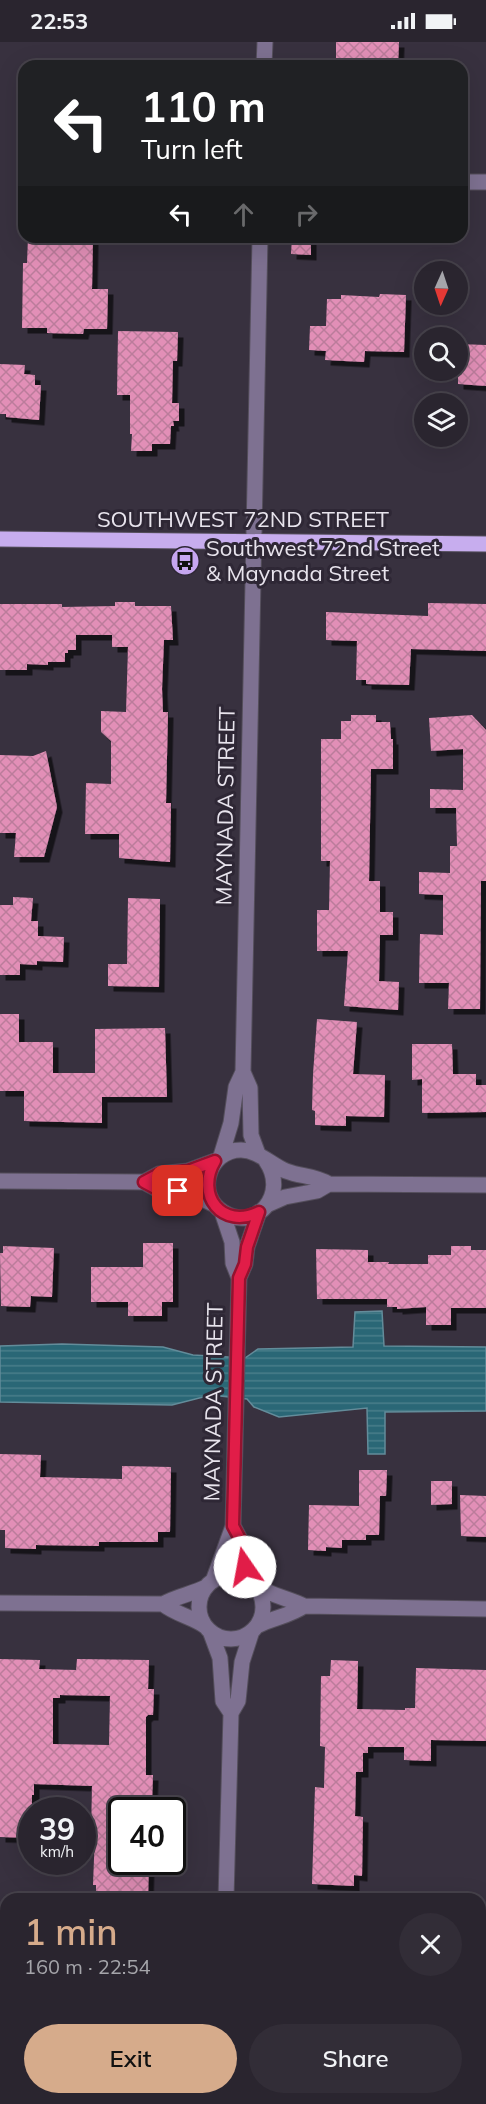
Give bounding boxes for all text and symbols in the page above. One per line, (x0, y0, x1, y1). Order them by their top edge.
text: 22:53 (30, 7, 88, 35)
text: 110 m (141, 80, 266, 133)
icon: left (42, 84, 120, 162)
text: Turn left (141, 132, 243, 166)
icon: left (164, 198, 197, 231)
icon: ahead (227, 198, 260, 231)
icon: right (290, 198, 323, 231)
north arrow (414, 261, 468, 315)
map controls (414, 261, 468, 447)
button: search (414, 327, 468, 381)
button: layers (414, 393, 468, 447)
street label: SOUTHWEST 72ND STREET (97, 505, 389, 533)
place label: Southwest 72nd Street & Maynada Street (206, 534, 440, 587)
bus stop icon: Southwest 72nd Street & Maynada Street (169, 545, 201, 577)
street label: MAYNADA STREET (209, 706, 241, 906)
pin (152, 1165, 203, 1216)
icon: arrive (161, 1174, 194, 1207)
street label: MAYNADA STREET (197, 1302, 229, 1502)
position arrow (213, 1535, 277, 1599)
speed limit sign: 40 (108, 1797, 186, 1875)
text: 39 (39, 1810, 75, 1848)
text: km/h (40, 1842, 74, 1861)
text: 1 min (24, 1909, 118, 1954)
button: close (399, 1913, 462, 1976)
text: 160 m · 22:54 (24, 1954, 150, 1979)
button: Exit (24, 2024, 237, 2093)
button: Share (249, 2024, 462, 2093)

